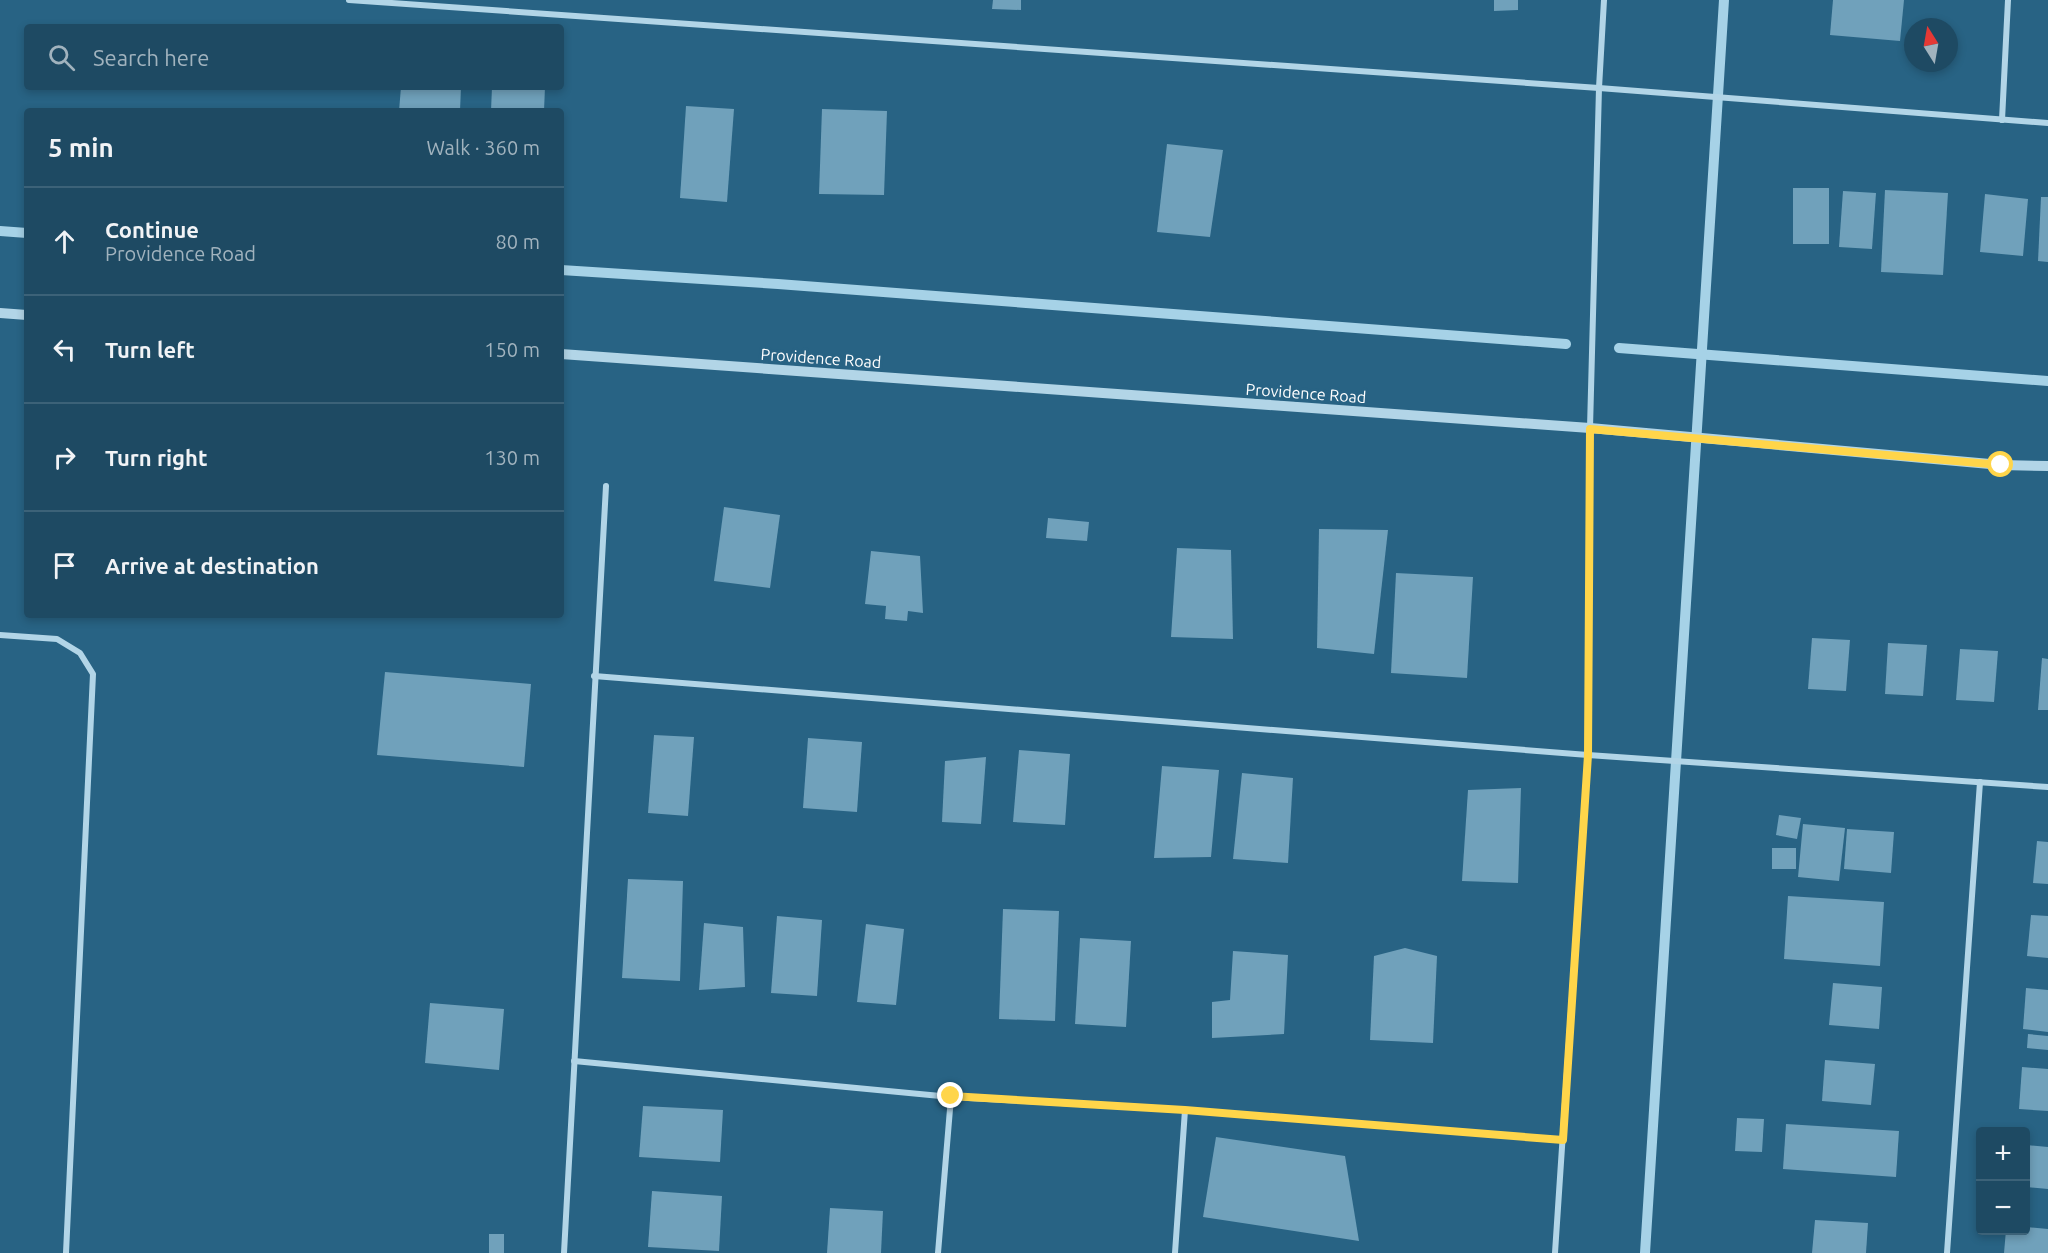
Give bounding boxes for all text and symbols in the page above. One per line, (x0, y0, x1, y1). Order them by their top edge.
north arrow (1904, 18, 1958, 72)
search box (24, 24, 564, 90)
icon: search (45, 41, 78, 74)
text: Search here (93, 45, 209, 70)
text: 5 min (48, 133, 114, 162)
text: Walk · 360 m (427, 136, 540, 159)
text: Continue (105, 217, 199, 242)
icon: ahead (48, 225, 81, 258)
text: 80 m (496, 230, 540, 253)
text: Providence Road (105, 242, 256, 265)
icon: left (48, 333, 81, 366)
text: Turn left (105, 337, 195, 362)
text: 150 m (484, 338, 540, 361)
street label: Providence Road (760, 345, 882, 371)
street label: Providence Road (1245, 380, 1367, 406)
icon: right (48, 441, 81, 474)
text: Turn right (105, 445, 207, 470)
text: 130 m (484, 446, 540, 469)
route start (1987, 451, 2013, 477)
icon: arrive (48, 549, 81, 582)
text: Arrive at destination (105, 553, 319, 578)
route end (937, 1082, 963, 1108)
map controls (1976, 1127, 2030, 1235)
button: + (1976, 1127, 2030, 1181)
button: − (1976, 1181, 2030, 1235)

